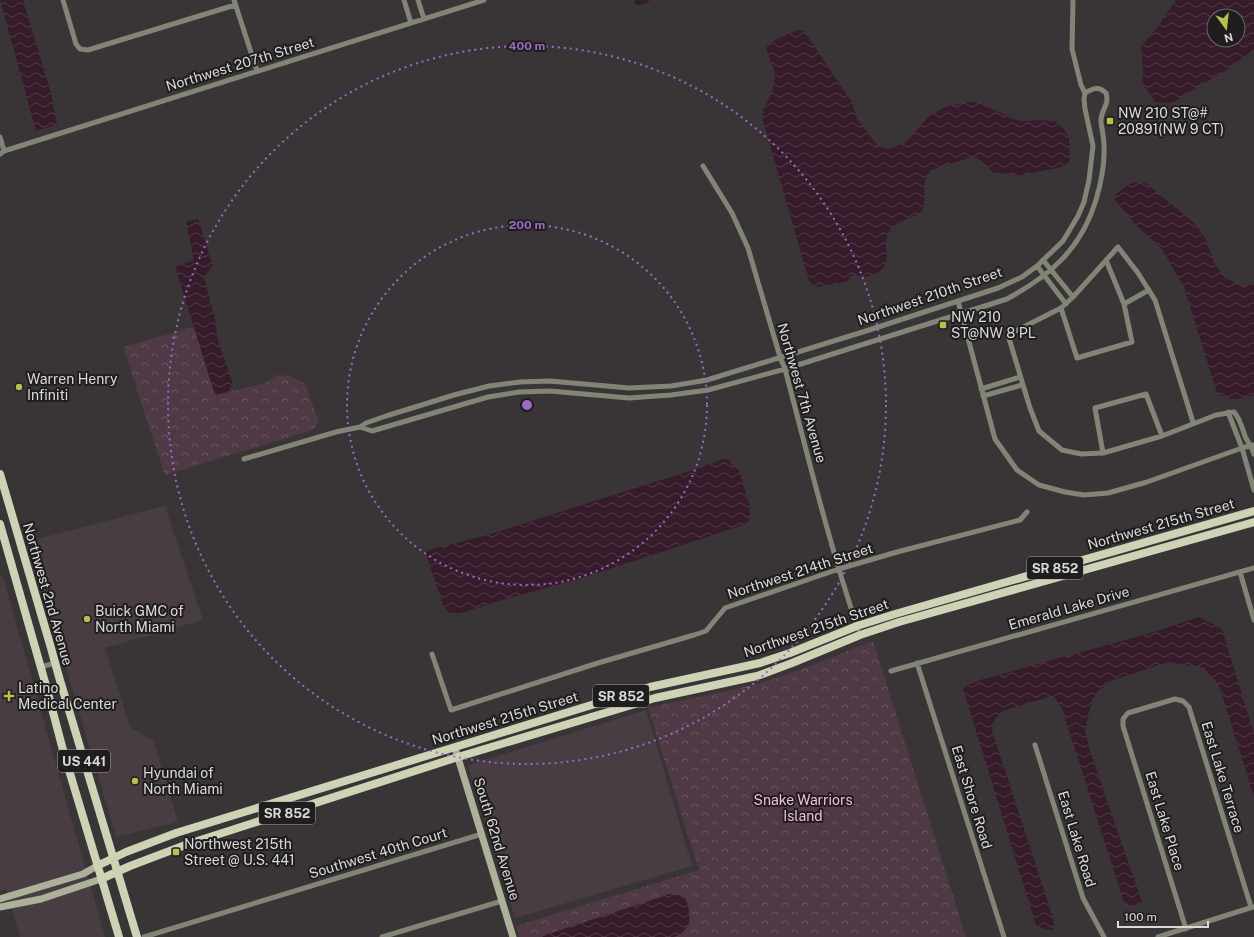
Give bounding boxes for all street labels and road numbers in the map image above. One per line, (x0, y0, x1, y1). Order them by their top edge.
street label: Northwest 207th Street (164, 34, 316, 94)
street label: Northwest 210th Street (856, 264, 1004, 328)
street label: Northwest 7th Avenue (774, 321, 830, 465)
street label: Northwest 215th Street (1086, 495, 1236, 553)
street label: Northwest 2nd Avenue (20, 521, 76, 667)
street label: Northwest 214th Street (725, 540, 875, 602)
road number: SR 852 (1027, 557, 1083, 579)
street label: Emerald Lake Drive (1007, 583, 1131, 633)
street label: Northwest 215th Street (741, 596, 891, 660)
road number: SR 852 (593, 685, 649, 707)
street label: Northwest 215th Street (430, 688, 580, 748)
street label: East Lake Terrace (1198, 719, 1248, 835)
street label: East Shore Road (949, 743, 995, 851)
road number: US 441 (58, 750, 110, 772)
street label: East Lake Place (1142, 770, 1188, 873)
street label: South 62nd Avenue (471, 776, 523, 902)
street label: East Lake Road (1055, 789, 1099, 889)
road number: SR 852 (259, 802, 315, 824)
street label: Southwest 40th Court (307, 824, 449, 882)

